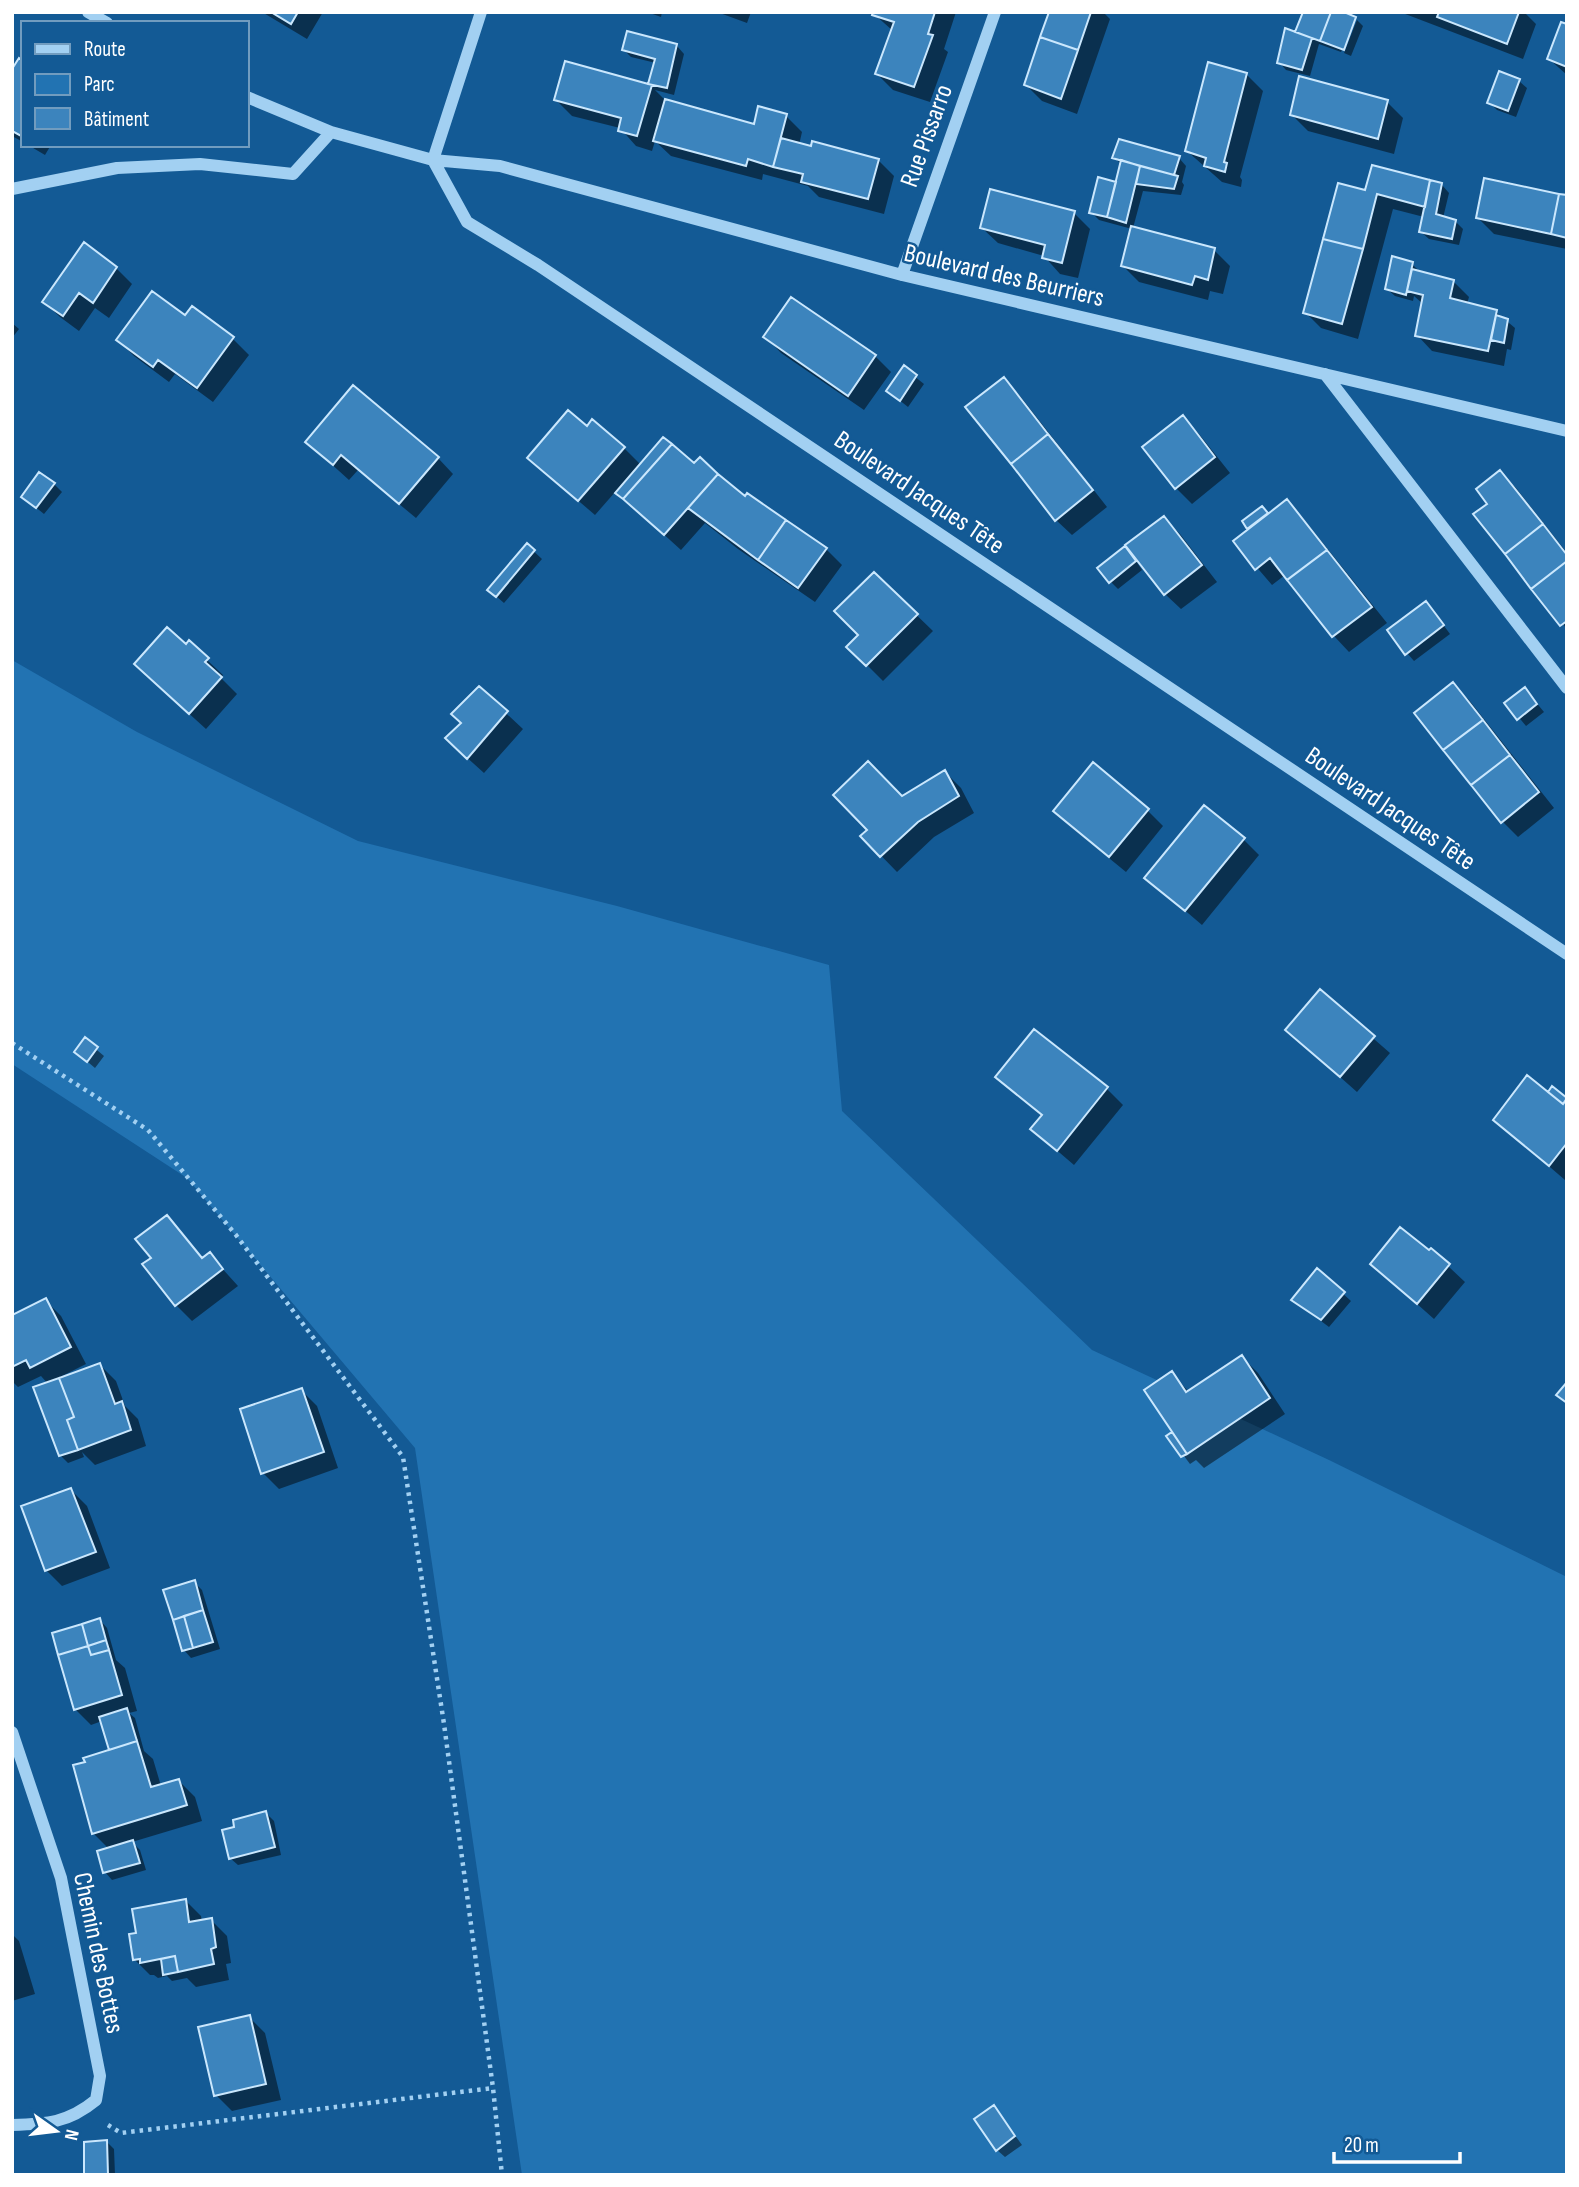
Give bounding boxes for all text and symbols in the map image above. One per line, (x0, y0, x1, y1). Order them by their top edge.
legend (21, 21, 248, 147)
text: Route (84, 37, 126, 62)
text: Parc (84, 72, 115, 97)
street label: Rue Pissarro (894, 80, 960, 192)
text: Bâtiment (84, 107, 149, 132)
street label: Boulevard des Beurriers (901, 238, 1107, 314)
street label: Boulevard Jacques Tête (828, 425, 1010, 561)
street label: Boulevard Jacques Tête (1299, 741, 1481, 877)
street label: Chemin des Bottes (66, 1870, 130, 2036)
north arrow (21, 2096, 91, 2166)
scale bar (1334, 2120, 1460, 2164)
text: N (59, 2127, 83, 2142)
text: 20 m (1344, 2133, 1379, 2158)

